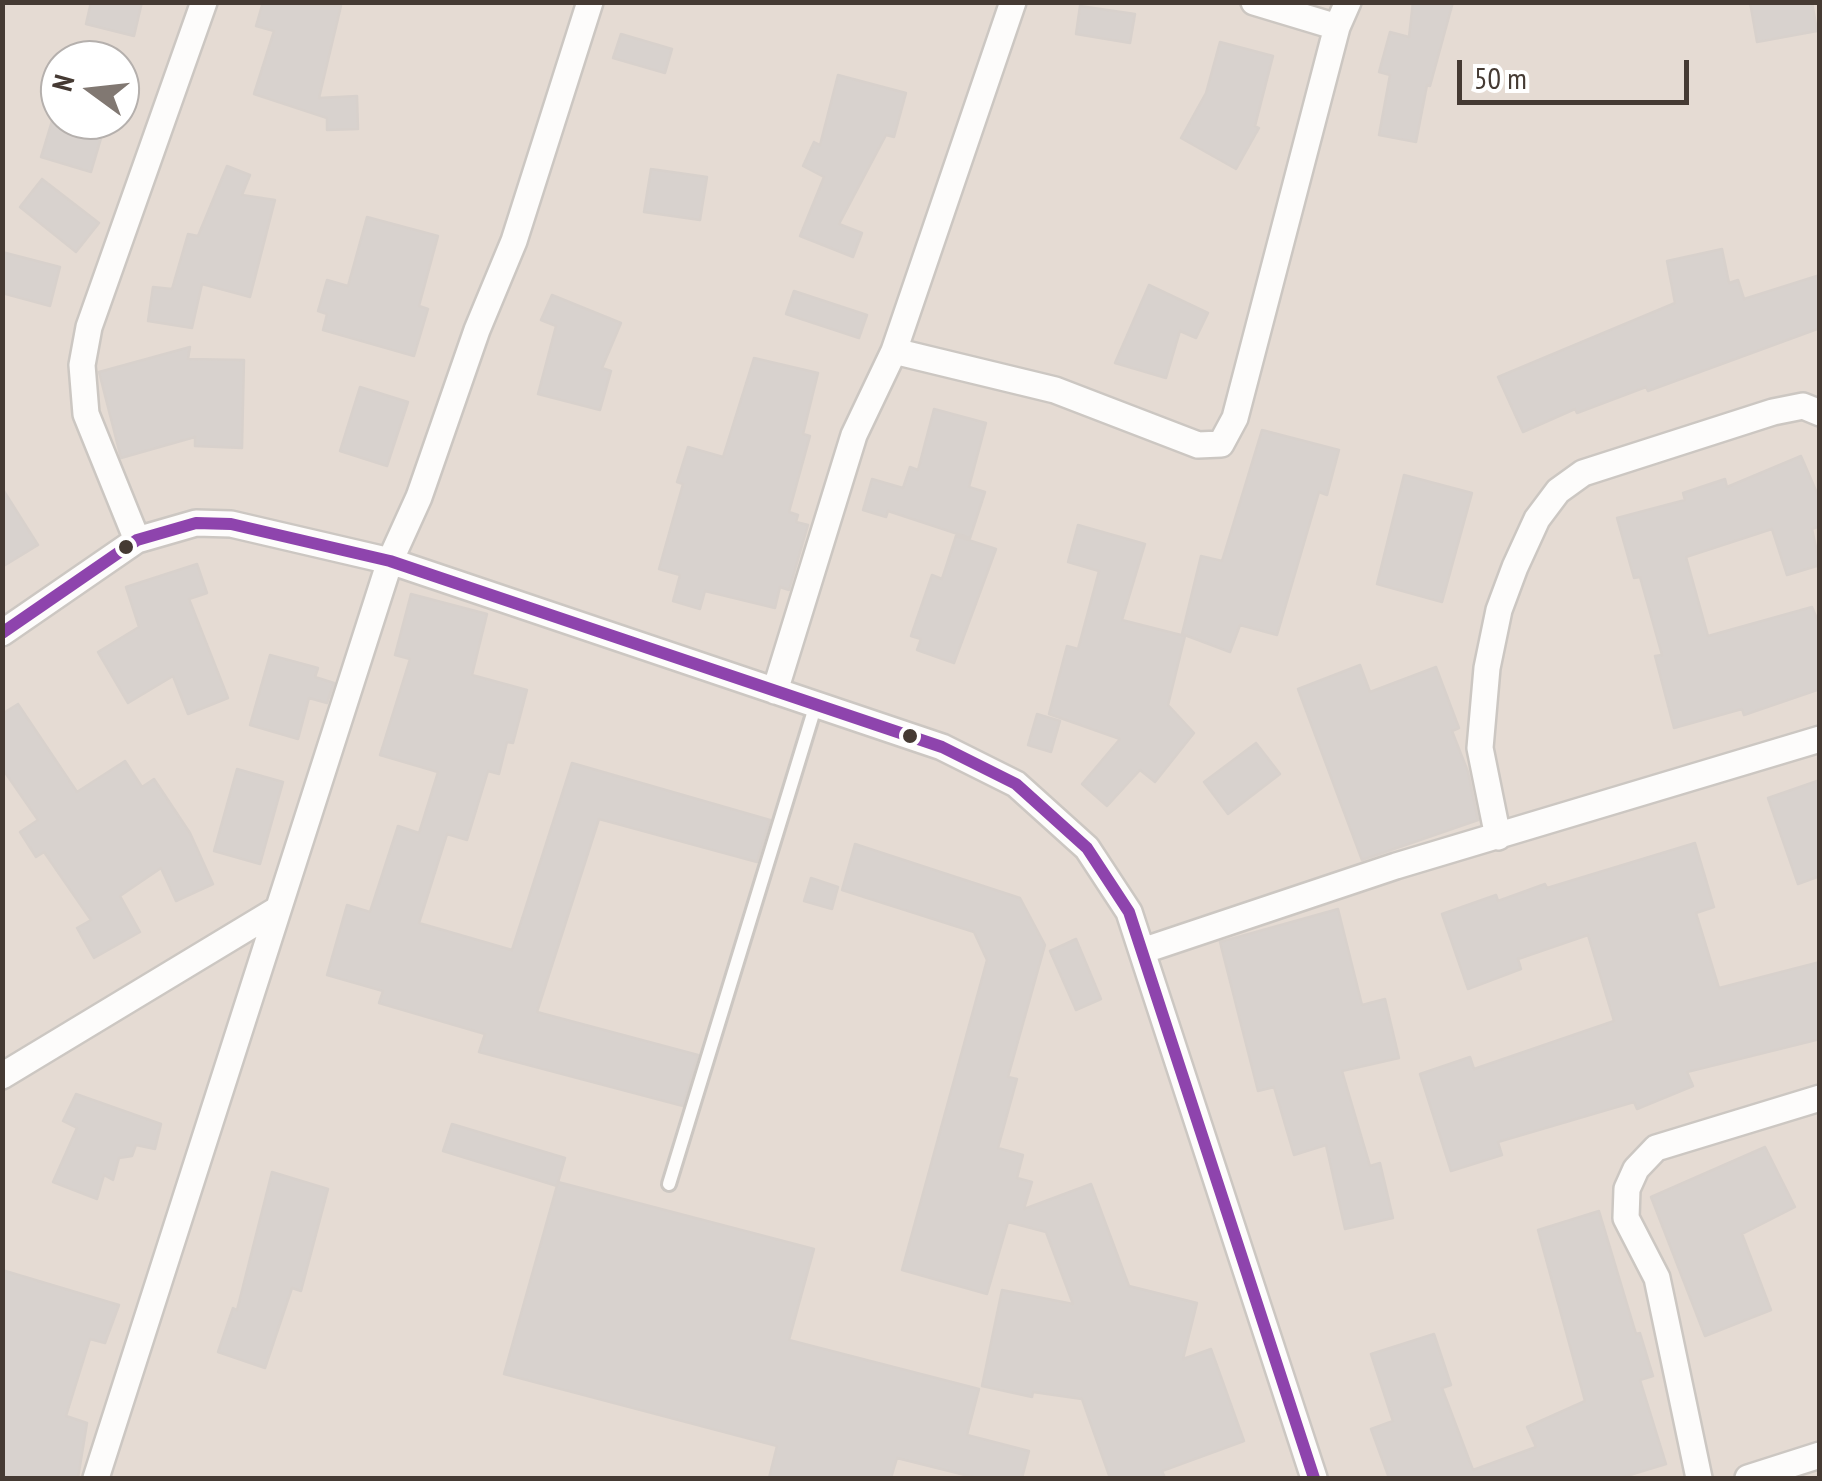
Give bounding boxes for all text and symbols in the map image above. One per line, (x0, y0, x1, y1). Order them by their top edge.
north arrow (40, 40, 140, 140)
scale bar (1462, 40, 1694, 102)
text: 50 m (1474, 58, 1527, 97)
text: N (43, 71, 82, 95)
unlabelled marker (116, 537, 136, 557)
unlabelled marker (900, 726, 920, 746)

